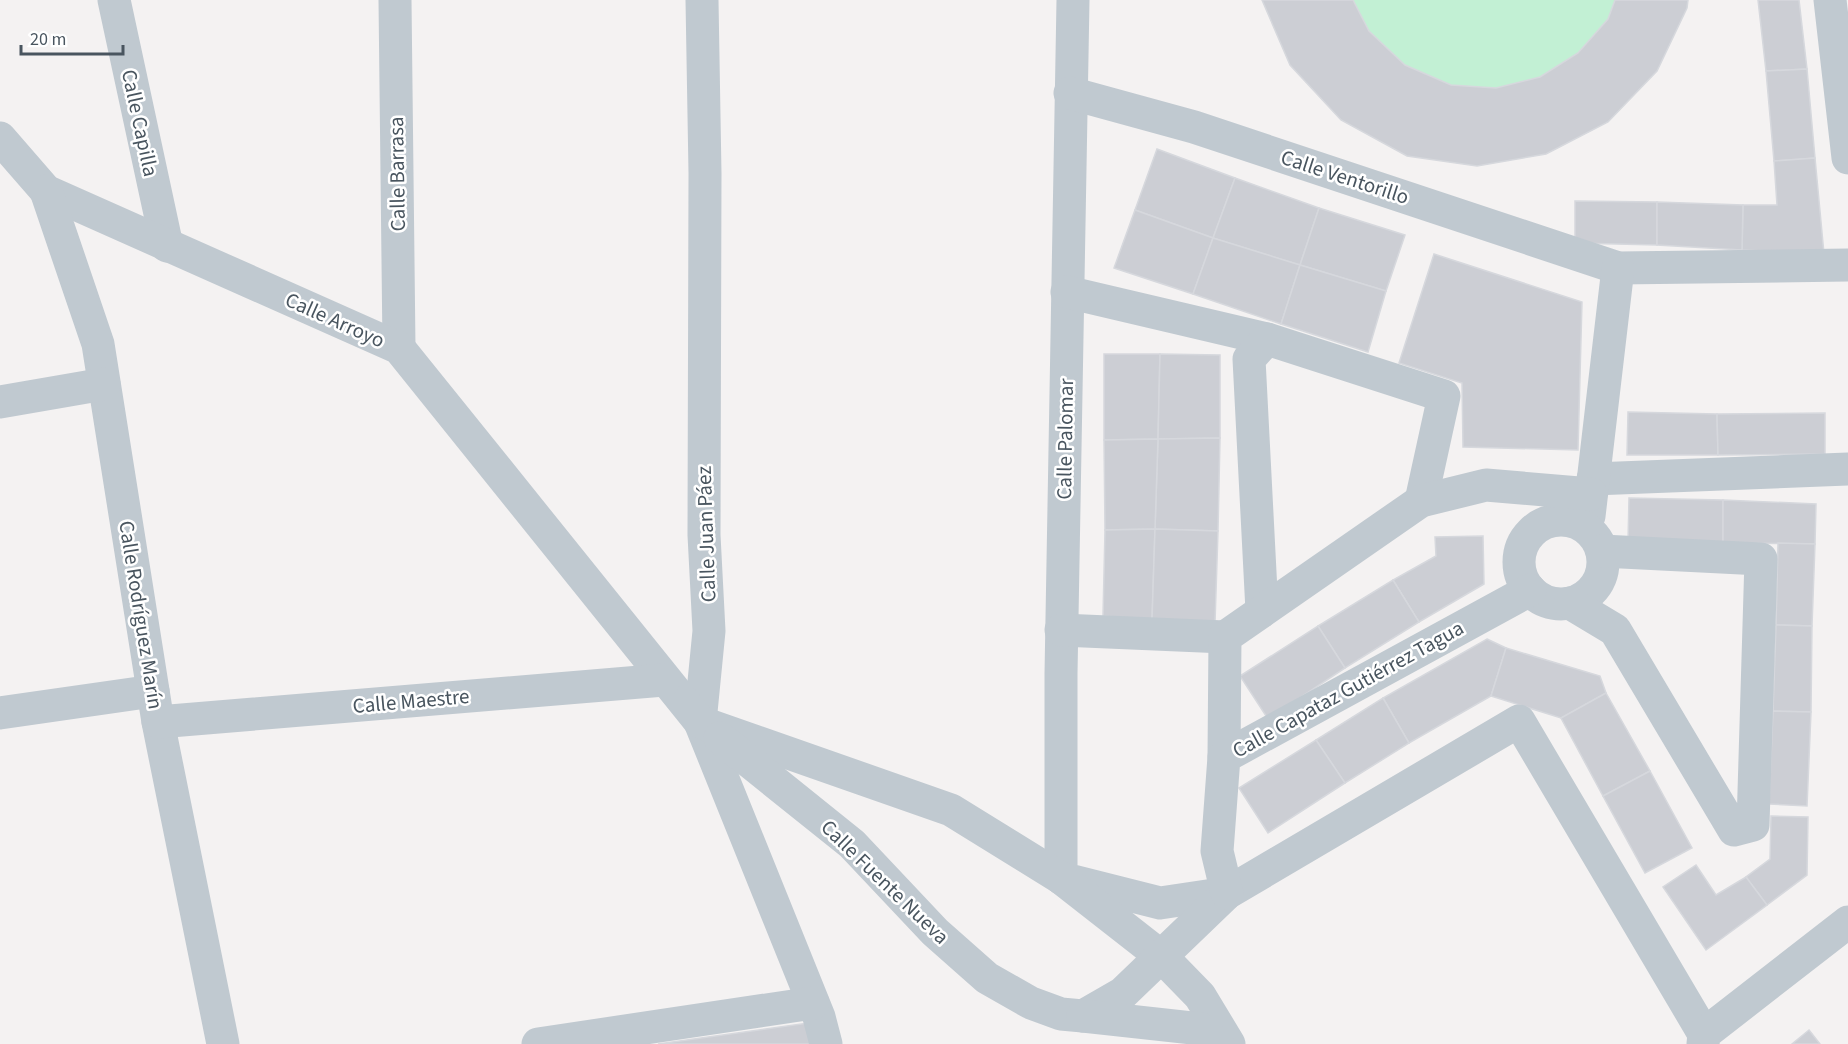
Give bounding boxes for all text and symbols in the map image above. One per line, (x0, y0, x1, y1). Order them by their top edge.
scale bar (21, 18, 123, 56)
text: 20 m (30, 27, 66, 52)
street label: Calle Capilla (114, 67, 166, 179)
street label: Calle Barrasa (381, 116, 413, 232)
street label: Calle Ventorillo (1277, 142, 1413, 212)
street label: Calle Arroyo (280, 285, 390, 355)
street label: Calle Palomar (1049, 377, 1081, 500)
street label: Calle Juan Páez (689, 465, 723, 603)
street label: Calle Rodríguez Marín (111, 519, 171, 711)
street label: Calle Capataz Gutiérrez Tagua (1227, 613, 1469, 765)
street label: Calle Maestre (351, 681, 471, 721)
street label: Calle Fuente Nueva (814, 813, 956, 951)

